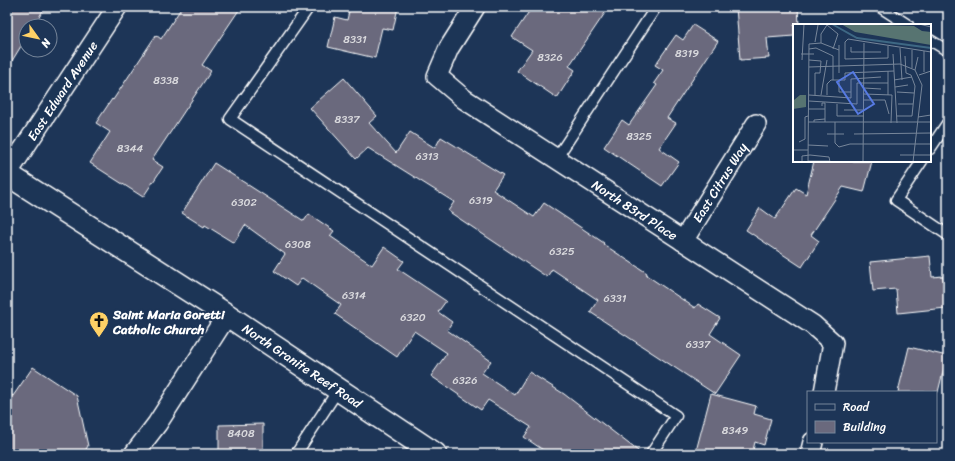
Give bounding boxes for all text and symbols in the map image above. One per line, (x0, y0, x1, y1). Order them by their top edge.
north arrow (18, 18, 58, 58)
inset map (793, 24, 931, 162)
house number: 8331 (343, 30, 367, 49)
text: N (36, 34, 57, 52)
street label: East Edward Avenue (21, 36, 104, 145)
house number: 8319 (675, 44, 699, 63)
house number: 8326 (537, 48, 563, 67)
house number: 8338 (153, 71, 179, 90)
house number: 8337 (335, 110, 360, 129)
house number: 8325 (626, 127, 652, 146)
street label: East Citrus Way (686, 138, 754, 227)
house number: 8344 (117, 139, 143, 158)
house number: 6313 (415, 147, 439, 166)
street label: North 83rd Place (587, 174, 683, 247)
house number: 6319 (469, 191, 493, 210)
house number: 6302 (231, 193, 257, 212)
house number: 6308 (285, 235, 311, 254)
house number: 6325 (549, 242, 575, 261)
house number: 6314 (342, 286, 366, 305)
house number: 6331 (603, 289, 627, 308)
place label: Saint Maria Goretti Catholic Church (112, 303, 226, 341)
house number: 6320 (400, 308, 426, 327)
church icon: Saint Maria Goretti Catholic Church (88, 310, 110, 338)
street label: North Granite Reef Road (237, 317, 368, 415)
house number: 6337 (686, 335, 711, 354)
house number: 6326 (453, 371, 477, 390)
legend (807, 391, 937, 443)
text: Road (843, 396, 870, 418)
text: Building (843, 416, 886, 438)
house number: 8349 (722, 421, 748, 440)
house number: 8408 (227, 424, 255, 443)

